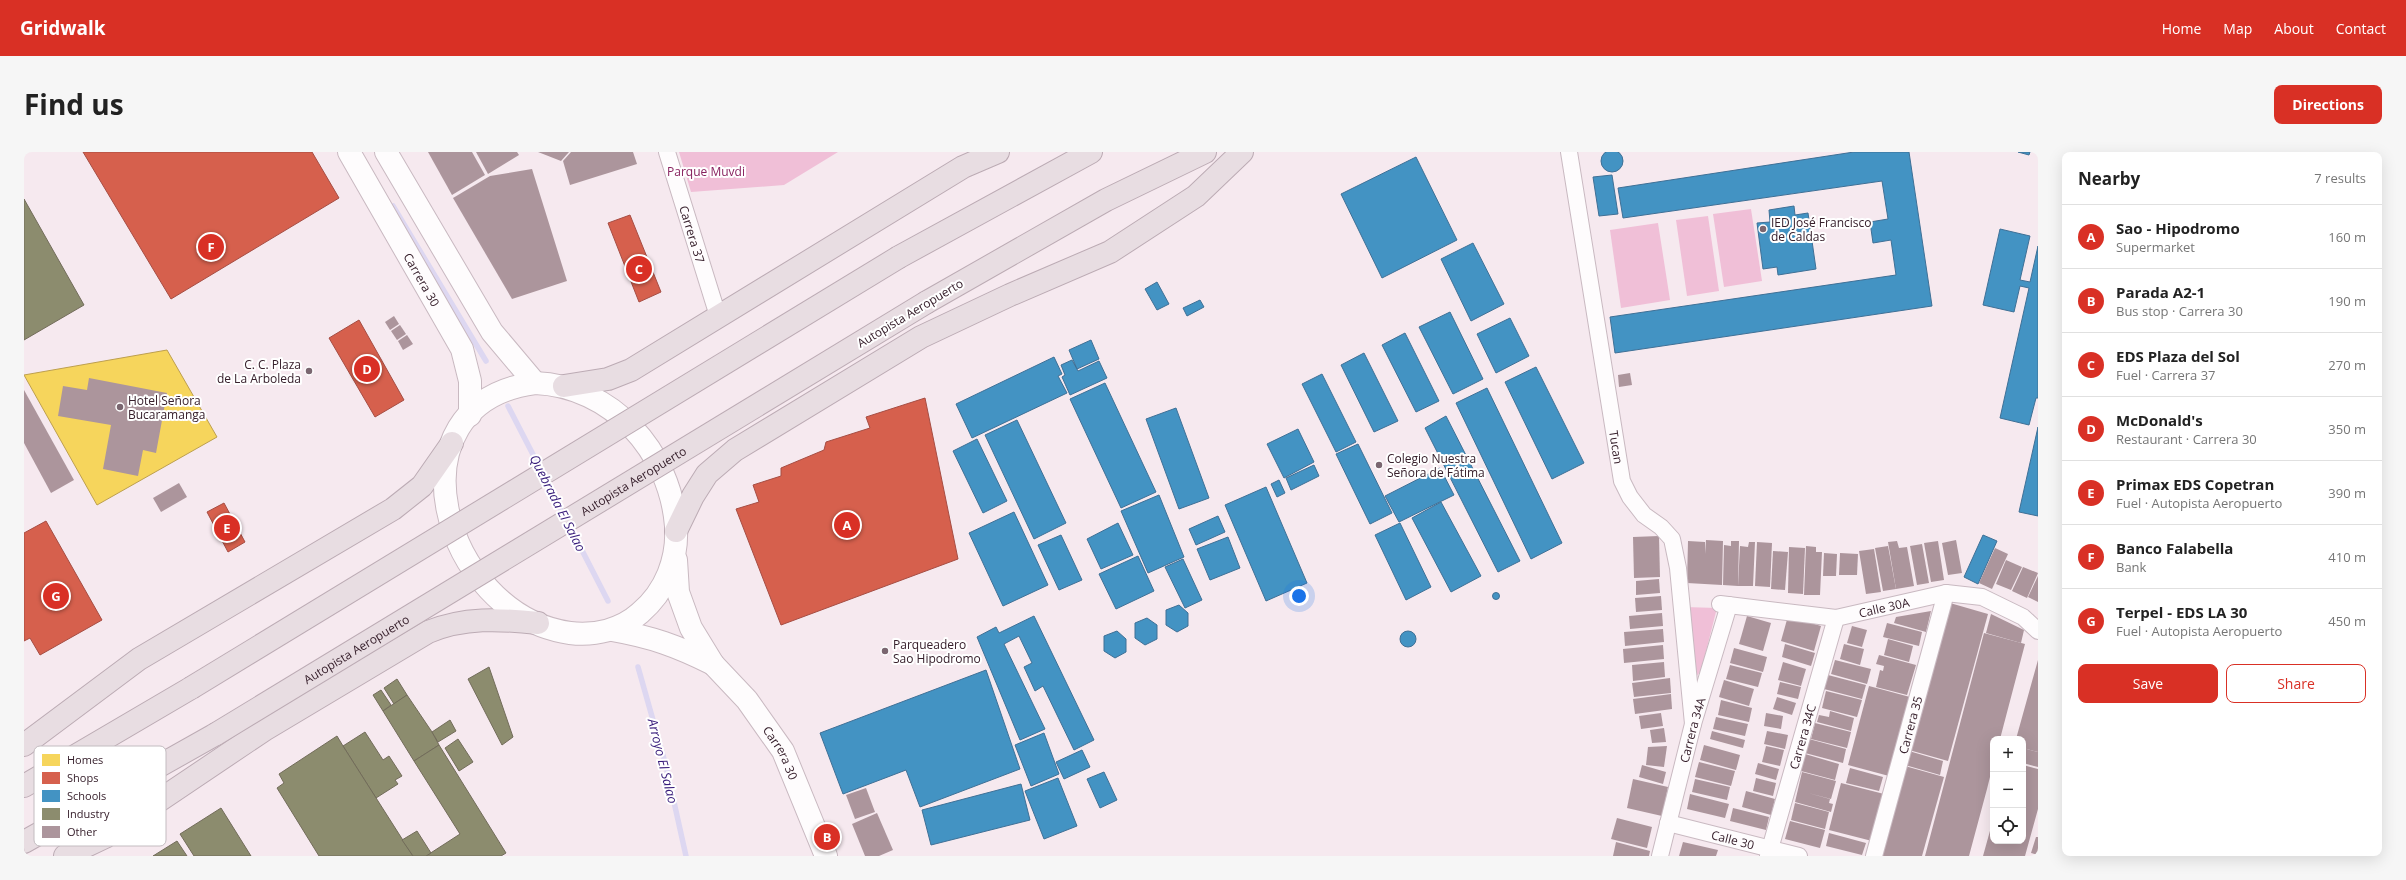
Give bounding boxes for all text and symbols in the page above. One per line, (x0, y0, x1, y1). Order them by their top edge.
text: Gridwalk (20, 15, 106, 41)
text: Home (2162, 19, 2201, 38)
text: Map (2223, 19, 2252, 38)
text: About (2274, 19, 2314, 38)
text: Contact (2336, 19, 2386, 38)
text: Find us (24, 85, 124, 123)
button: Directions (2274, 85, 2382, 124)
park label: Parque Muvdi (667, 163, 745, 180)
text: Nearby (2078, 167, 2140, 190)
text: 7 results (2314, 169, 2366, 187)
street label: Carrera 37 (676, 203, 709, 265)
place label: IED José Francisco de Caldas (1771, 214, 1871, 245)
text: Sao - Hipodromo (2116, 218, 2240, 238)
marker: IED José Francisco de Caldas (1758, 224, 1768, 234)
text: A (2087, 228, 2095, 246)
text: 160 m (2328, 228, 2366, 246)
pin: F (198, 232, 224, 262)
text: Supermarket (2116, 238, 2195, 256)
street label: Carrera 30 (400, 250, 444, 310)
pin: C (626, 254, 652, 284)
street label: Autopista Aeropuerto (854, 275, 966, 351)
text: Parada A2-1 (2116, 282, 2205, 302)
text: B (2087, 292, 2095, 310)
text: 190 m (2328, 292, 2366, 310)
text: Bus stop · Carrera 30 (2116, 302, 2243, 320)
text: EDS Plaza del Sol (2116, 346, 2240, 366)
pin: D (354, 354, 380, 384)
place label: C. C. Plaza de La Arboleda (217, 356, 301, 387)
text: C (2087, 356, 2095, 374)
text: 270 m (2328, 356, 2366, 374)
marker: C. C. Plaza de La Arboleda (304, 366, 314, 376)
text: Fuel · Carrera 37 (2116, 366, 2216, 384)
place label: Hotel Señora Bucaramanga (128, 392, 205, 423)
marker: Hotel Señora Bucaramanga (115, 402, 125, 412)
text: McDonald's (2116, 410, 2203, 430)
text: D (2086, 420, 2096, 438)
text: 350 m (2328, 420, 2366, 438)
street label: Tucan (1605, 429, 1628, 465)
text: Restaurant · Carrera 30 (2116, 430, 2257, 448)
street label: Autopista Aeropuerto (577, 442, 689, 519)
place label: Colegio Nuestra Señora de Fátima (1387, 450, 1485, 481)
water label: Quebrada El Salao (526, 451, 590, 555)
marker: Colegio Nuestra Señora de Fátima (1374, 460, 1384, 470)
text: Primax EDS Copetran (2116, 474, 2274, 494)
text: E (2087, 484, 2095, 502)
text: 390 m (2328, 484, 2366, 502)
text: Fuel · Autopista Aeropuerto (2116, 494, 2282, 512)
pin: A (834, 510, 860, 540)
pin: E (214, 513, 240, 543)
text: Banco Falabella (2116, 538, 2233, 558)
text: F (2087, 548, 2095, 566)
text: 410 m (2328, 548, 2366, 566)
text: Bank (2116, 558, 2146, 576)
pin: G (43, 581, 69, 611)
your location (1289, 586, 1309, 606)
street label: Calle 30A (1857, 593, 1911, 621)
text: Terpel - EDS LA 30 (2116, 602, 2247, 622)
street label: Autopista Aeropuerto (300, 610, 412, 688)
text: G (2086, 612, 2096, 630)
text: 450 m (2328, 612, 2366, 630)
text: Fuel · Autopista Aeropuerto (2116, 622, 2282, 640)
place label: Parqueadero Sao Hipodromo (893, 636, 981, 667)
marker: Parqueadero Sao Hipodromo (880, 646, 890, 656)
button: Save (2078, 664, 2218, 703)
button: Share (2226, 664, 2366, 703)
street label: Carrera 35 (1894, 694, 1926, 756)
street label: Carrera 34A (1675, 695, 1709, 764)
street label: Carrera 34C (1785, 702, 1820, 771)
water label: Arroyo El Salao (644, 716, 682, 805)
street label: Carrera 30 (759, 722, 802, 782)
map controls (1990, 736, 2026, 844)
button: + (1990, 736, 2026, 772)
legend (34, 746, 166, 846)
text: Homes (67, 752, 103, 767)
text: Shops (67, 770, 98, 785)
button: − (1990, 772, 2026, 808)
text: Schools (67, 788, 106, 803)
text: Industry (67, 806, 110, 821)
button: locate (1990, 808, 2026, 844)
pin: B (814, 822, 840, 852)
text: Other (67, 824, 97, 839)
street label: Calle 30 (1710, 826, 1756, 853)

